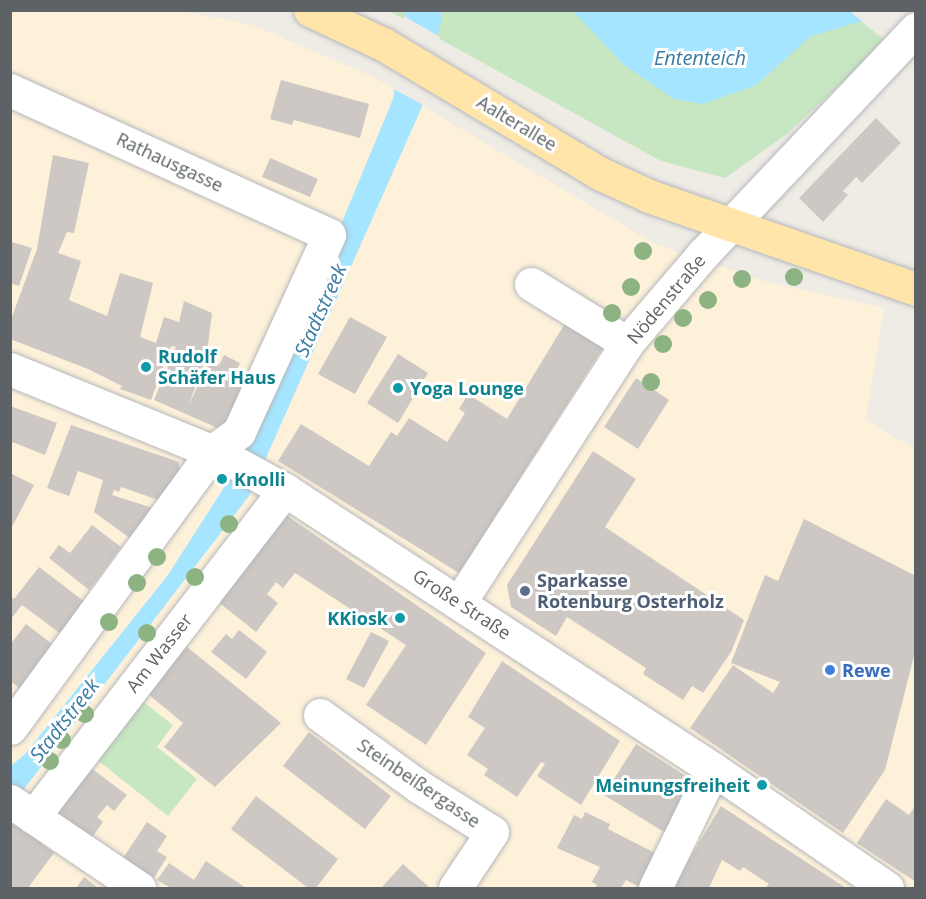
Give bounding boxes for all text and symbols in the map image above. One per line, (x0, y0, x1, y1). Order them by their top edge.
water label: Ententeich (654, 45, 746, 69)
street label: Aalterallee (473, 91, 561, 155)
street label: Rathausgasse (113, 128, 227, 196)
street label: Nödenstraße (622, 250, 710, 348)
water label: Stadtstreek (289, 260, 351, 360)
place label: Rudolf Schäfer Haus (158, 346, 276, 388)
marker: Rudolf Schäfer Haus (139, 360, 153, 374)
place label: Yoga Lounge (410, 377, 524, 399)
marker: Yoga Lounge (391, 381, 405, 395)
place label: Knolli (234, 468, 285, 490)
marker: Knolli (215, 472, 229, 486)
street label: Große Straße (409, 564, 515, 644)
place label: Sparkasse Rotenburg Osterholz (537, 570, 724, 612)
marker: Sparkasse Rotenburg Osterholz (518, 584, 532, 598)
place label: KKiosk (327, 607, 388, 629)
street label: Am Wasser (122, 609, 196, 697)
marker: KKiosk (393, 611, 407, 625)
place label: Rewe (842, 659, 891, 681)
marker: Rewe (823, 663, 837, 677)
water label: Stadtstreek (24, 674, 104, 766)
street label: Steinbeißergasse (354, 734, 484, 832)
place label: Meinungsfreiheit (595, 774, 750, 796)
marker: Meinungsfreiheit (755, 778, 769, 792)

